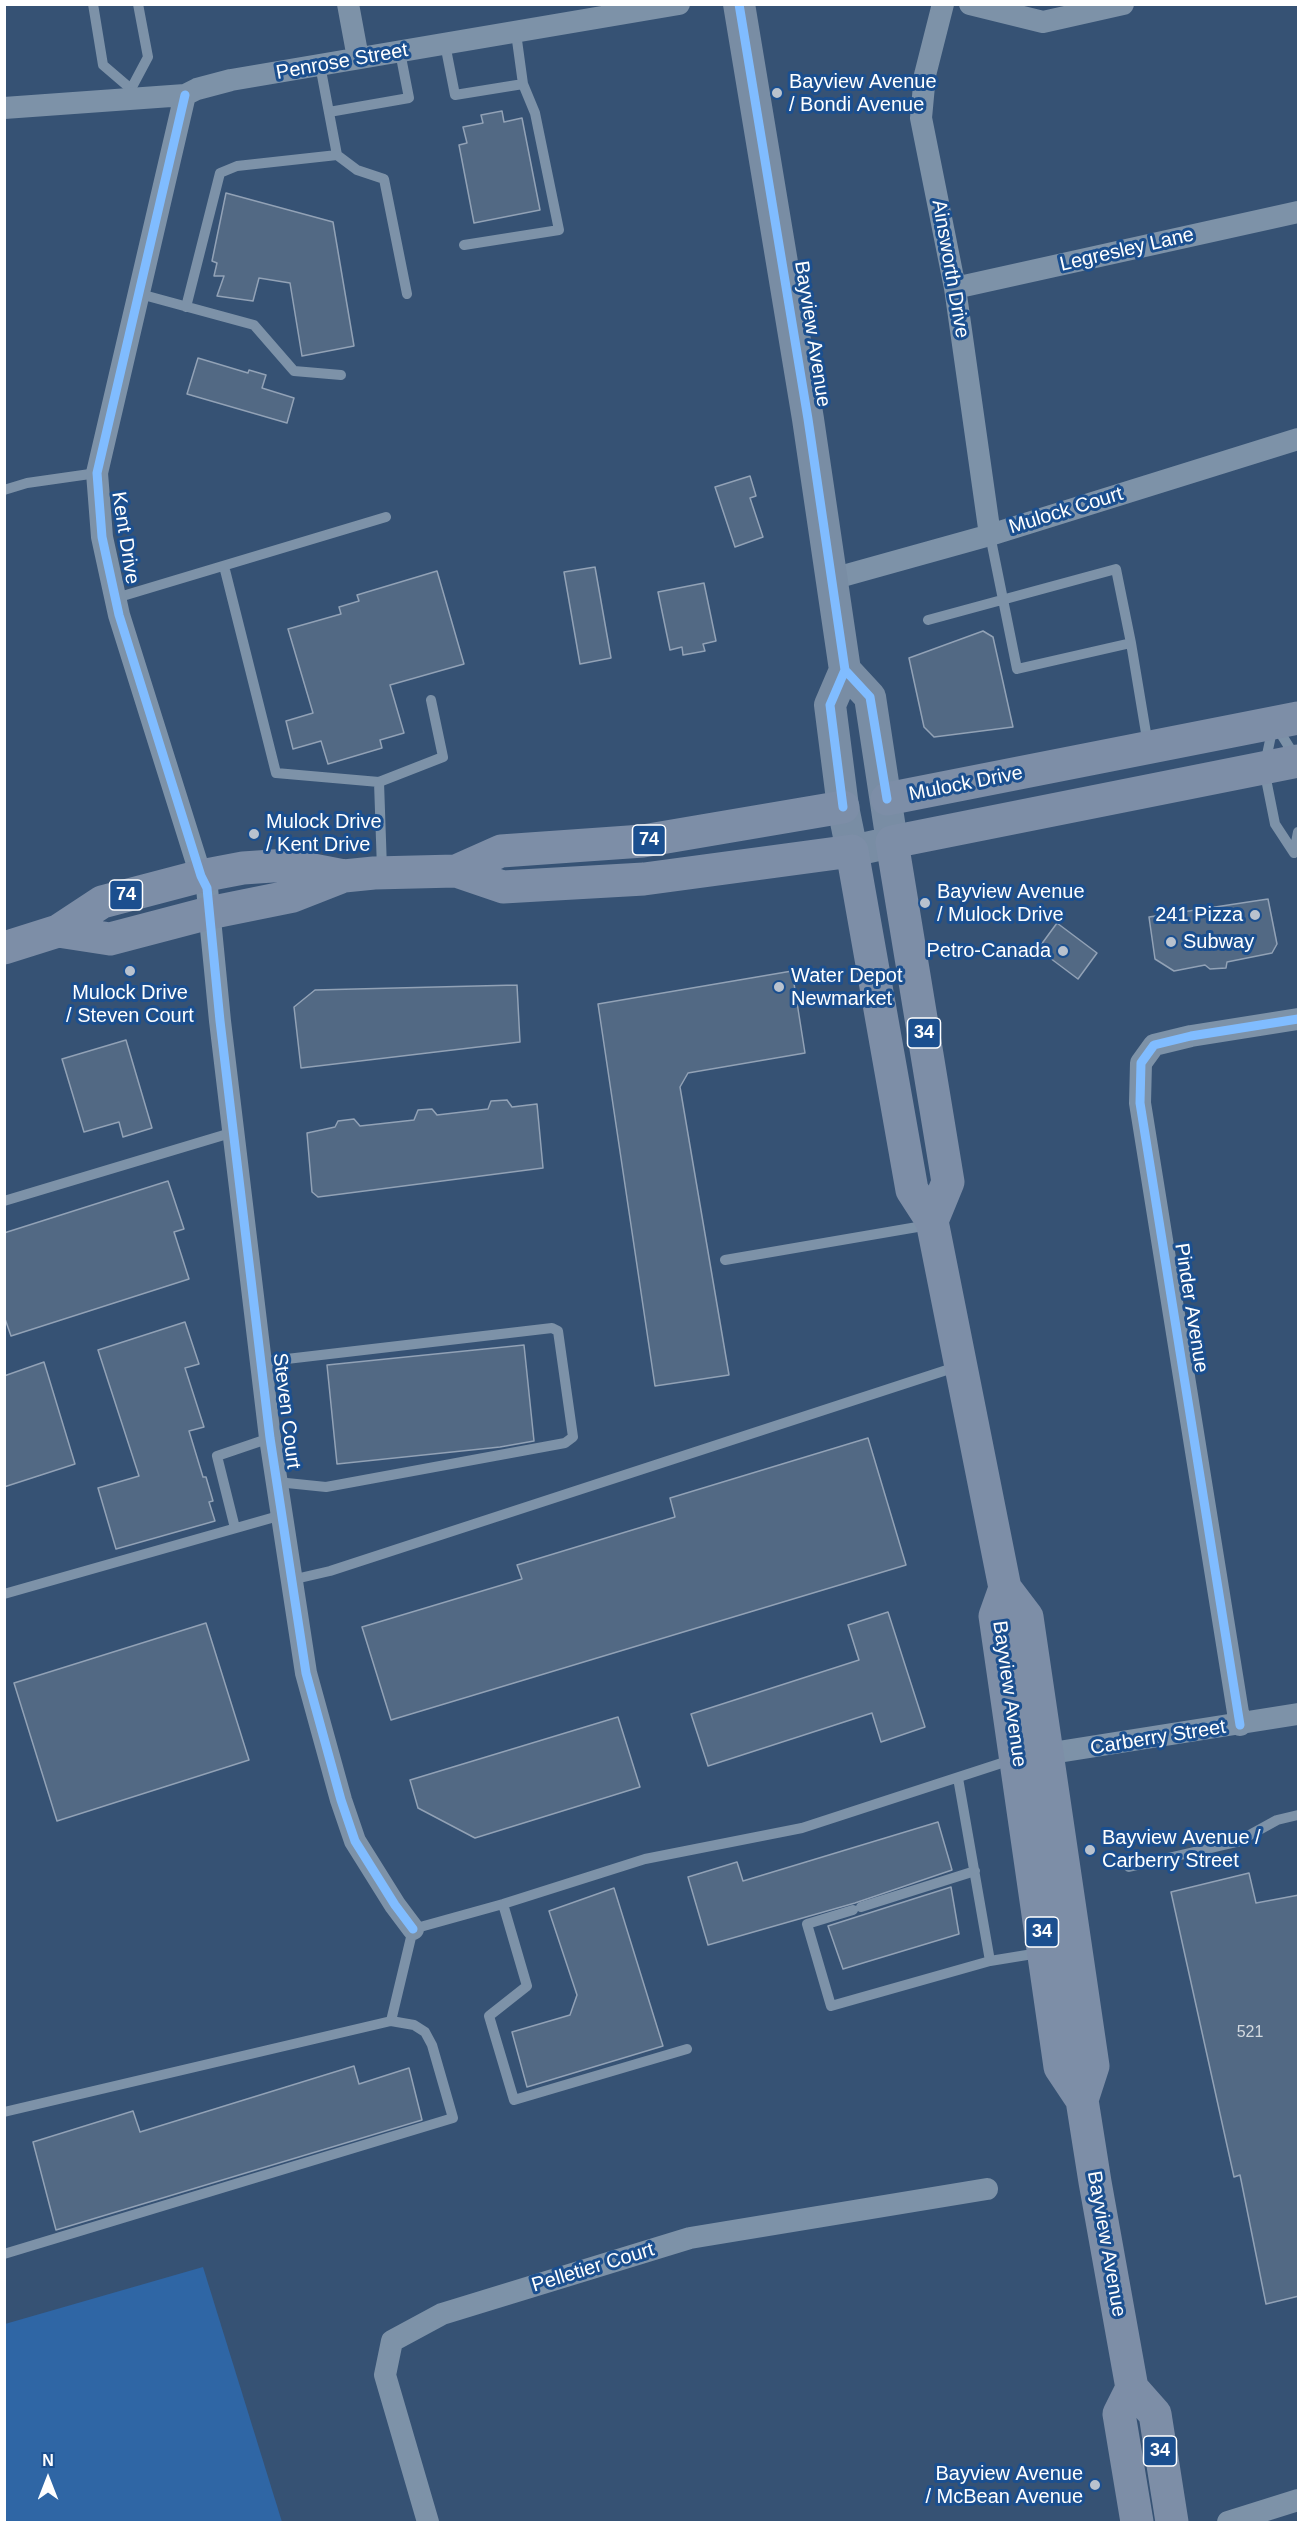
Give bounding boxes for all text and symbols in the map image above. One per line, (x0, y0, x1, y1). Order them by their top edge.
street label: Penrose Street (274, 39, 410, 85)
place label: Bayview Avenue / Bondi Avenue (789, 70, 936, 117)
marker: Bayview Avenue / Bondi Avenue (770, 86, 784, 100)
street label: Ainsworth Drive (926, 198, 974, 340)
street label: Legresley Lane (1058, 223, 1196, 277)
street label: Bayview Avenue (789, 259, 835, 409)
street label: Mulock Court (1006, 482, 1126, 540)
street label: Kent Drive (106, 490, 144, 586)
street label: Mulock Drive (907, 761, 1025, 807)
place label: Mulock Drive / Kent Drive (266, 810, 382, 857)
road number: 74 (632, 825, 666, 855)
marker: Mulock Drive / Kent Drive (247, 827, 261, 841)
road number: 74 (110, 880, 142, 910)
place label: Bayview Avenue / Mulock Drive (937, 880, 1084, 927)
marker: Bayview Avenue / Mulock Drive (918, 896, 932, 910)
place label: 241 Pizza (1155, 903, 1243, 927)
marker: 241 Pizza (1248, 908, 1262, 922)
place label: Subway (1183, 930, 1254, 954)
marker: Subway (1164, 935, 1178, 949)
place label: Petro-Canada (926, 939, 1051, 963)
marker: Petro-Canada (1056, 944, 1070, 958)
marker: Mulock Drive / Steven Court (123, 964, 137, 978)
place label: Water Depot Newmarket (791, 964, 903, 1011)
marker: Water Depot Newmarket (772, 980, 786, 994)
place label: Mulock Drive / Steven Court (66, 981, 194, 1028)
road number: 34 (908, 1018, 940, 1048)
street label: Pinder Avenue (1169, 1242, 1213, 1374)
street label: Steven Court (267, 1352, 305, 1470)
street label: Bayview Avenue (987, 1619, 1031, 1769)
street label: Carberry Street (1089, 1715, 1227, 1761)
place label: Bayview Avenue / Carberry Street (1102, 1826, 1261, 1873)
marker: Bayview Avenue / Carberry Street (1083, 1843, 1097, 1857)
road number: 34 (1026, 1917, 1058, 1947)
house number: 521 (1237, 2023, 1263, 2043)
street label: Bayview Avenue (1081, 2169, 1131, 2319)
street label: Pelletier Court (529, 2238, 657, 2298)
road number: 34 (1144, 2436, 1176, 2466)
north arrow (18, 2449, 78, 2509)
text: N (42, 2452, 54, 2469)
place label: Bayview Avenue / McBean Avenue (925, 2462, 1083, 2509)
marker: Bayview Avenue / McBean Avenue (1088, 2478, 1102, 2492)

